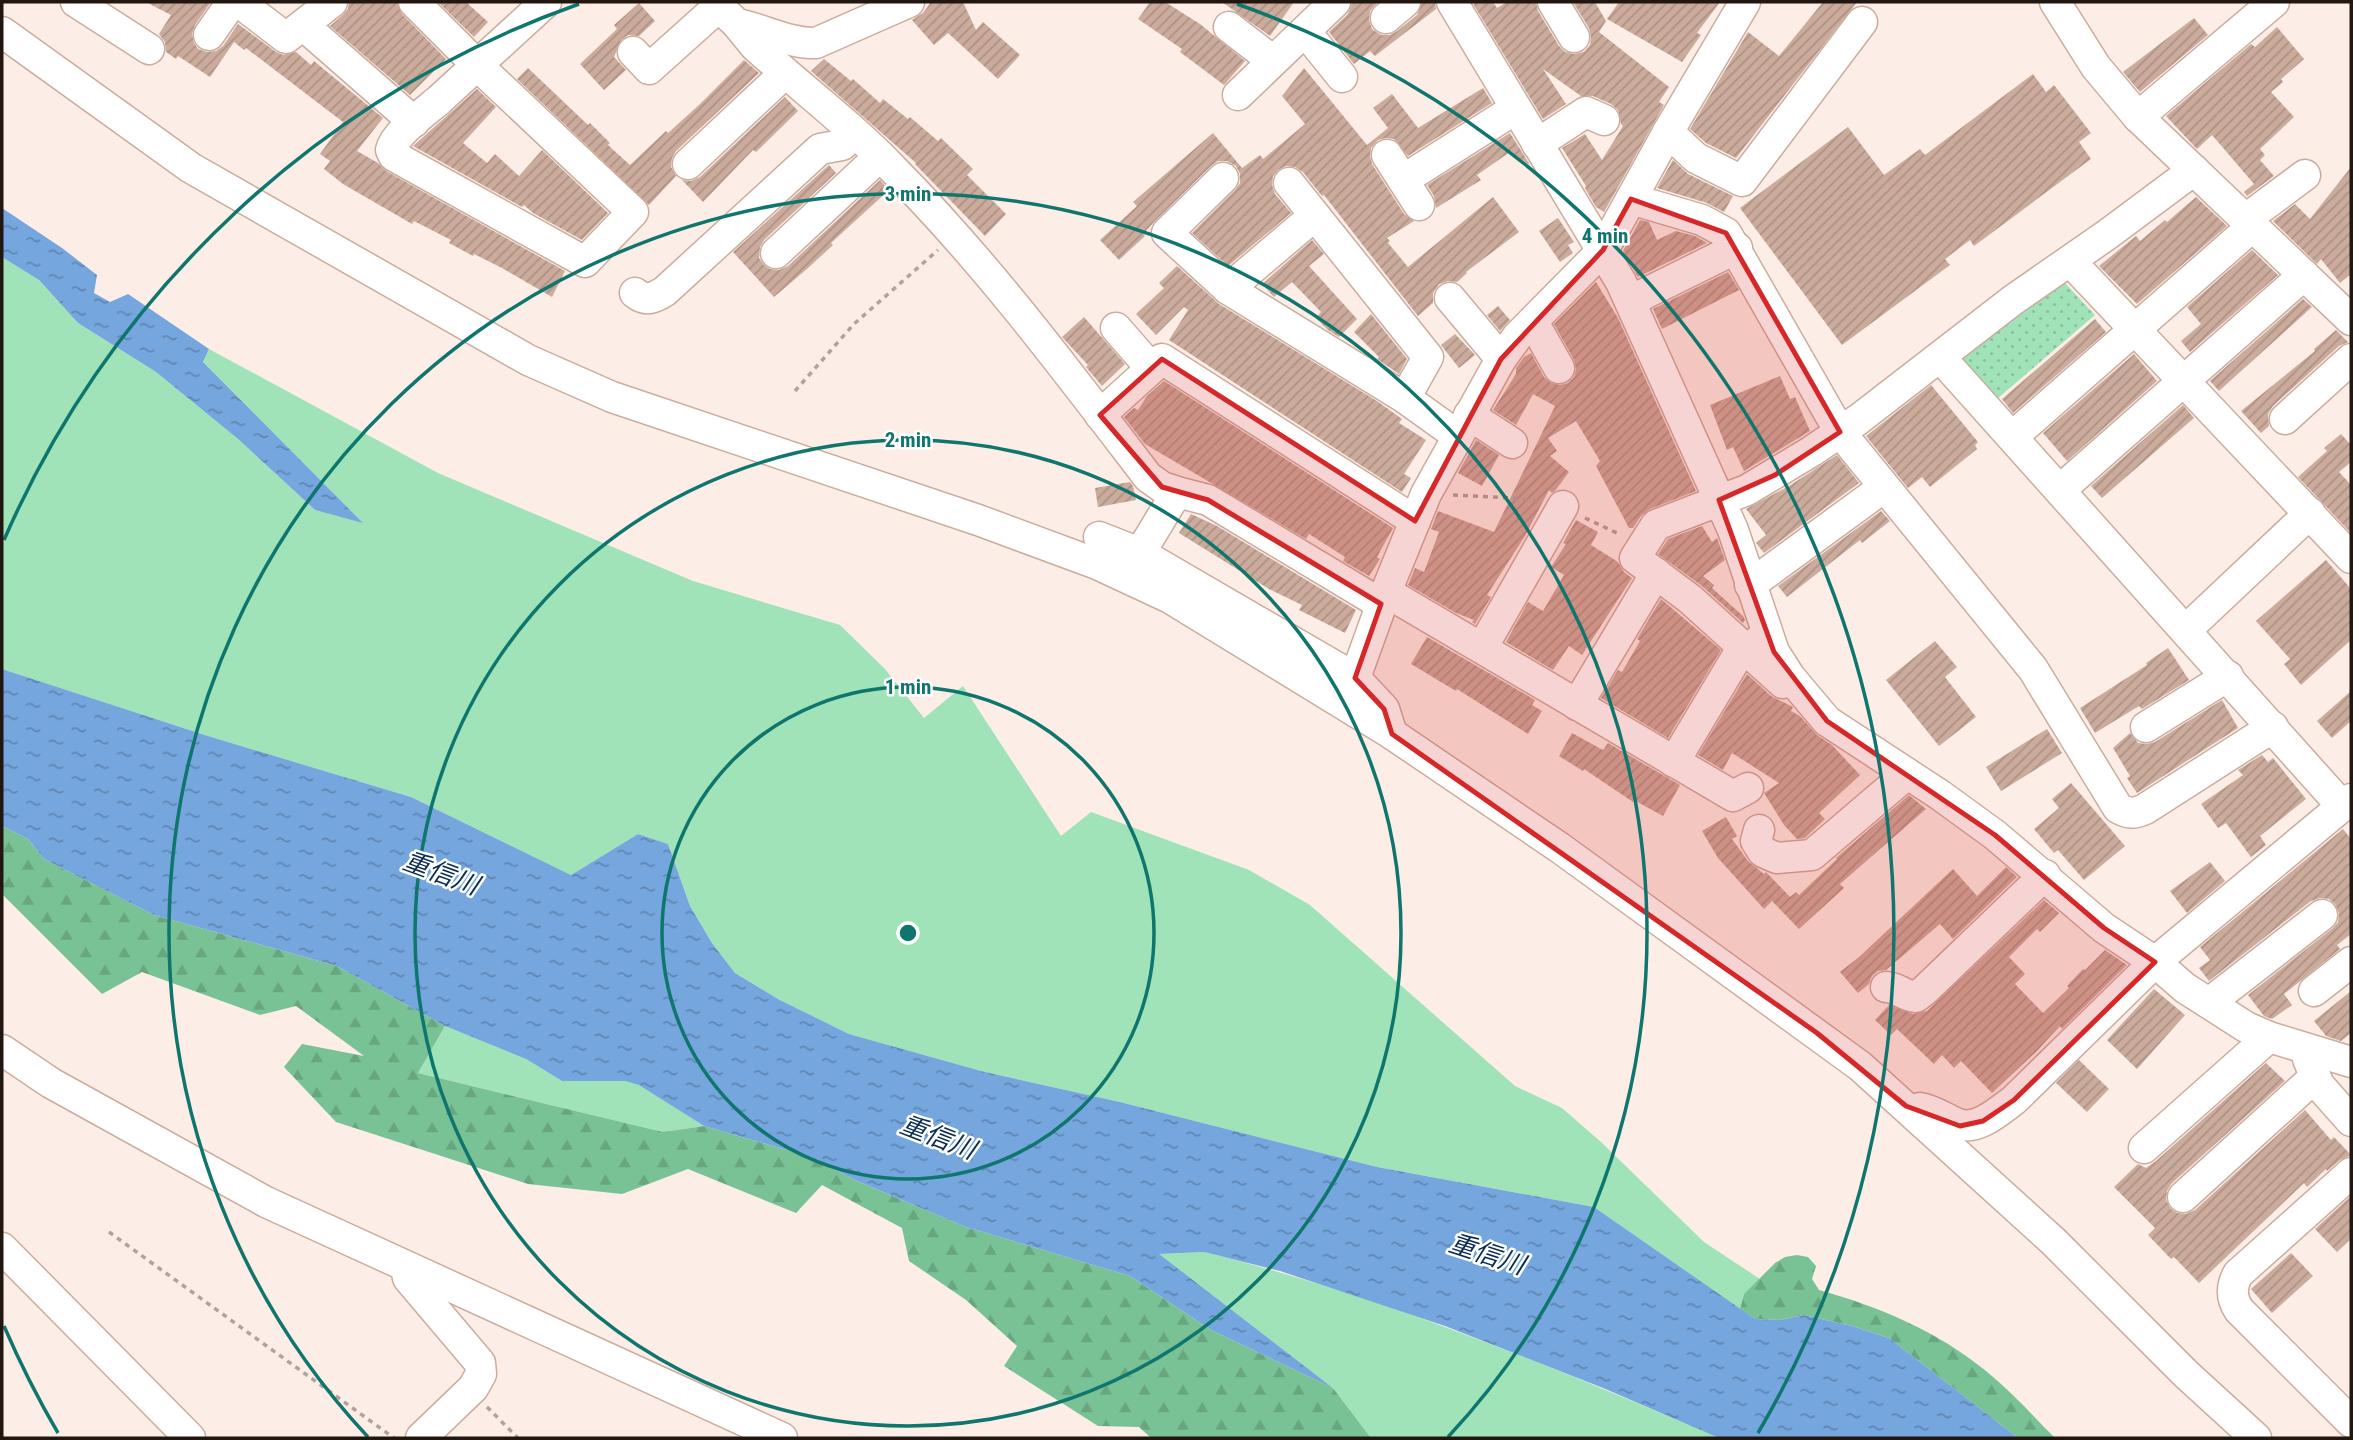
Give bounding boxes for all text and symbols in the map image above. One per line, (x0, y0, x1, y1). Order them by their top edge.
text: 3 min (885, 182, 931, 206)
text: 4 min (1582, 224, 1628, 248)
text: 2 min (885, 428, 931, 452)
text: 1 min (885, 675, 931, 699)
water label: 重信川 (399, 846, 486, 901)
centre of rings (896, 921, 920, 945)
water label: 重信川 (896, 1109, 983, 1166)
water label: 重信川 (1445, 1228, 1532, 1281)

